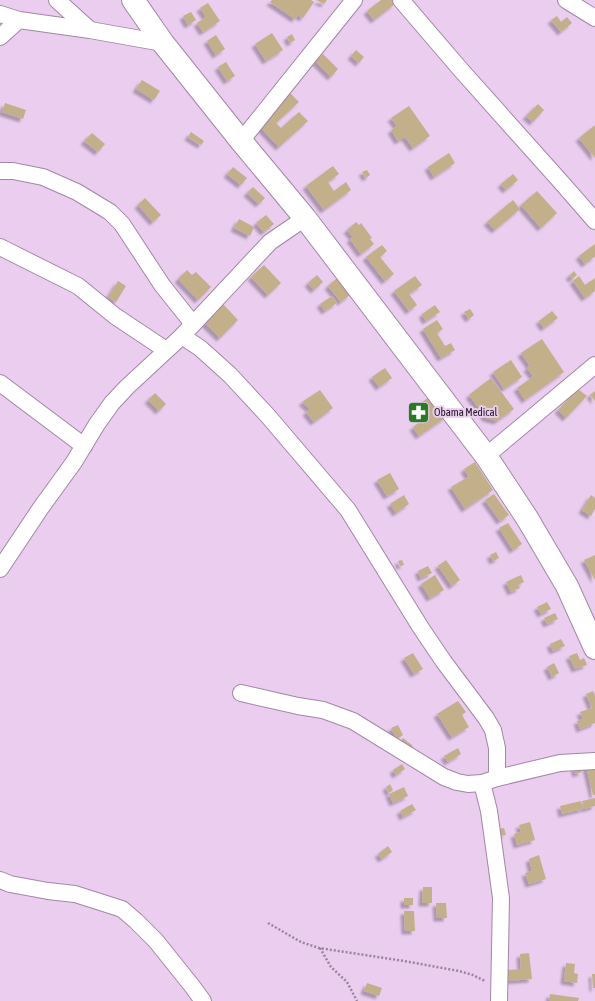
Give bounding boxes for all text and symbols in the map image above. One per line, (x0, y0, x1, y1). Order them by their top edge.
pharmacy icon: Obama Medical (405, 399, 431, 425)
place label: Obama Medical (434, 406, 498, 418)

